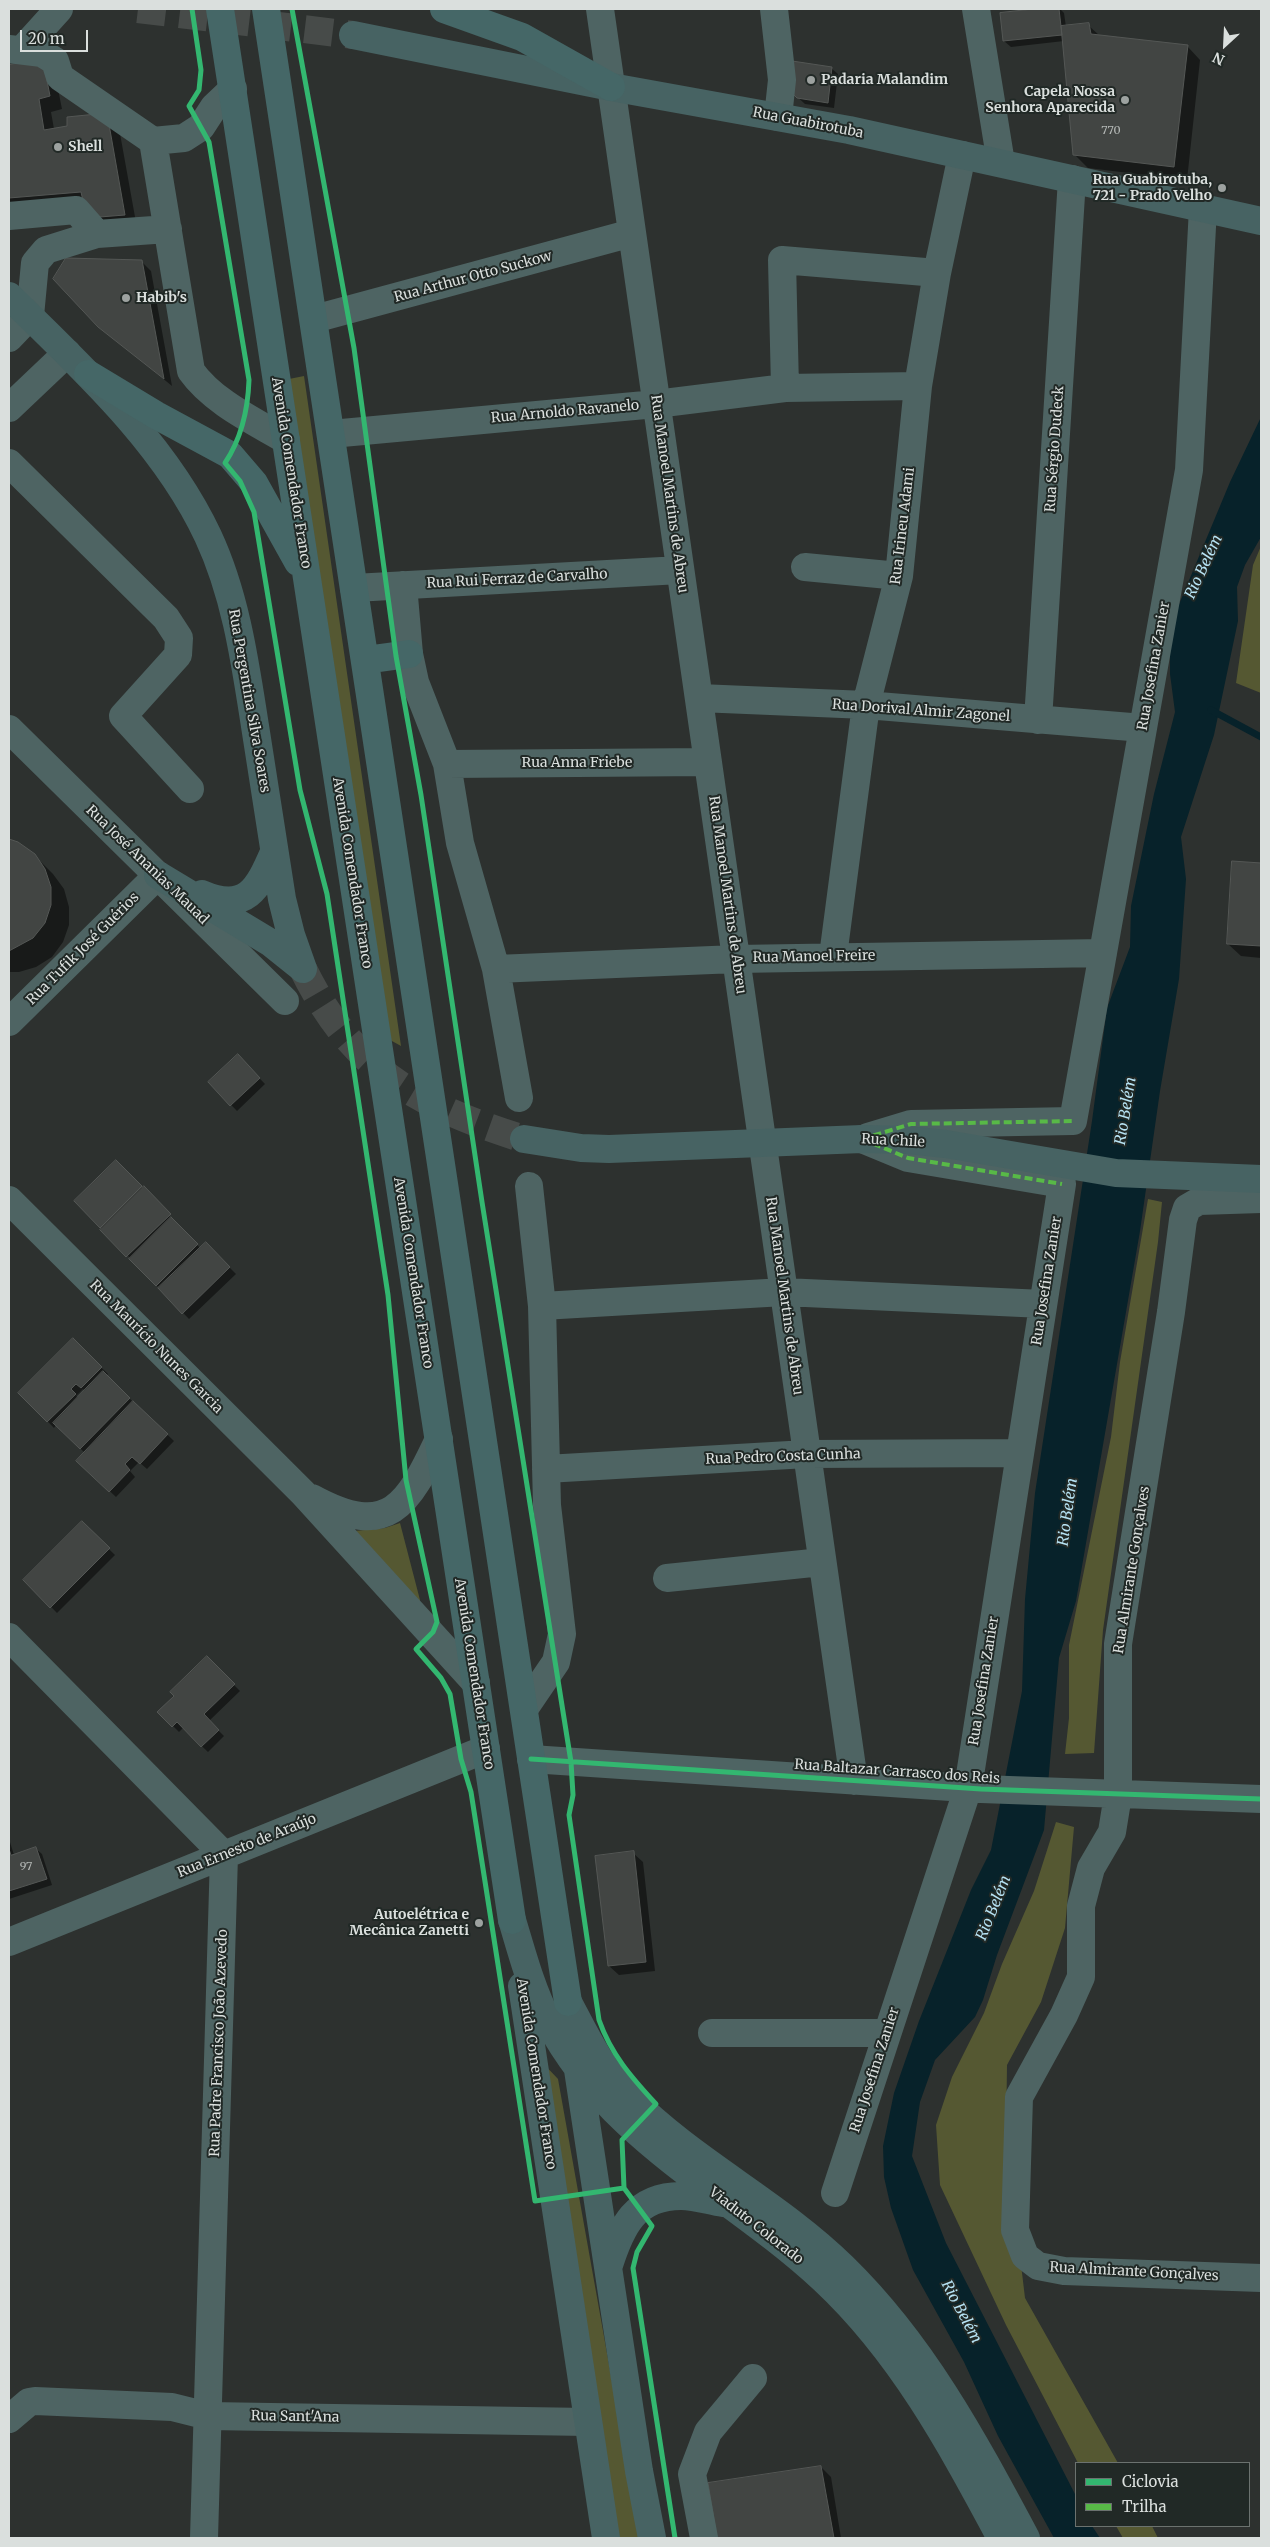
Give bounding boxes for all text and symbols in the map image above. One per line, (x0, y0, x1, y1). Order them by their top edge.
scale bar (22, 20, 90, 52)
north arrow (1200, 20, 1250, 70)
text: 20 m (28, 29, 65, 48)
text: N (1210, 48, 1227, 69)
place label: Padaria Malandim (821, 72, 948, 88)
marker: Padaria Malandim (805, 74, 817, 86)
place label: Capela Nossa Senhora Aparecida (985, 84, 1115, 116)
marker: Capela Nossa Senhora Aparecida (1119, 94, 1131, 106)
street label: Rua Guabirotuba (751, 104, 865, 142)
house number: 770 (1101, 124, 1121, 138)
place label: Shell (68, 139, 102, 155)
marker: Shell (52, 141, 64, 153)
place label: Rua Guabirotuba, 721 - Prado Velho (1092, 172, 1212, 204)
marker: Rua Guabirotuba, 721 - Prado Velho (1216, 182, 1228, 194)
street label: Rua Arthur Otto Suckow (392, 248, 554, 306)
place label: Habib's (136, 290, 187, 306)
marker: Habib's (120, 292, 132, 304)
street label: Avenida Comendador Franco (268, 376, 314, 570)
street label: Rua Sérgio Dudeck (1042, 385, 1068, 513)
street label: Rua Manoel Martins de Abreu (647, 394, 691, 594)
street label: Rua Arnoldo Ravanelo (490, 397, 640, 427)
street label: Rua Irineu Adami (887, 466, 919, 586)
water label: Rio Belém (1181, 532, 1227, 602)
street label: Rua Rui Ferraz de Carvalho (426, 566, 608, 592)
street label: Rua Josefina Zanier (1134, 600, 1174, 732)
street label: Rua Pergentina Silva Soares (225, 608, 273, 794)
street label: Rua Dorival Almir Zagonel (831, 696, 1011, 726)
street label: Rua Anna Friebe (522, 755, 632, 771)
street label: Avenida Comendador Franco (329, 776, 375, 970)
street label: Rua Manoel Martins de Abreu (705, 795, 749, 995)
street label: Rua José Ananias Mauad (82, 802, 212, 928)
street label: Rua Tufik José Guérios (23, 889, 143, 1009)
street label: Rua Manoel Freire (753, 948, 875, 966)
water label: Rio Belém (1112, 1076, 1140, 1146)
street label: Rua Chile (861, 1131, 925, 1151)
street label: Avenida Comendador Franco (390, 1176, 436, 1370)
street label: Rua Manoel Martins de Abreu (762, 1196, 806, 1396)
street label: Rua Josefina Zanier (1028, 1215, 1066, 1347)
street label: Rua Maurício Nunes Garcia (86, 1277, 226, 1417)
street label: Rua Pedro Costa Cunha (705, 1446, 861, 1468)
water label: Rio Belém (1054, 1477, 1082, 1547)
street label: Rua Almirante Gonçalves (1110, 1485, 1154, 1655)
street label: Avenida Comendador Franco (451, 1577, 497, 1771)
street label: Rua Josefina Zanier (965, 1615, 1003, 1747)
street label: Rua Baltazar Carrasco dos Reis (794, 1756, 1000, 1788)
street label: Rua Ernesto de Araújo (175, 1810, 319, 1882)
house number: 97 (20, 1860, 32, 1874)
water label: Rio Belém (973, 1873, 1015, 1943)
place label: Autoelétrica e Mecânica Zanetti (349, 1907, 469, 1940)
marker: Autoelétrica e Mecânica Zanetti (473, 1917, 485, 1929)
street label: Rua Padre Francisco João Azevedo (207, 1929, 231, 2157)
street label: Avenida Comendador Franco (513, 1977, 559, 2171)
street label: Rua Josefina Zanier (847, 2005, 903, 2135)
street label: Viaduto Colorado (706, 2184, 806, 2268)
street label: Rua Almirante Gonçalves (1049, 2259, 1219, 2285)
water label: Rio Belém (937, 2278, 985, 2346)
street label: Rua Sant'Ana (251, 2408, 339, 2426)
legend (1075, 2462, 1250, 2527)
text: Ciclovia (1122, 2472, 1179, 2491)
text: Trilha (1122, 2497, 1167, 2516)

